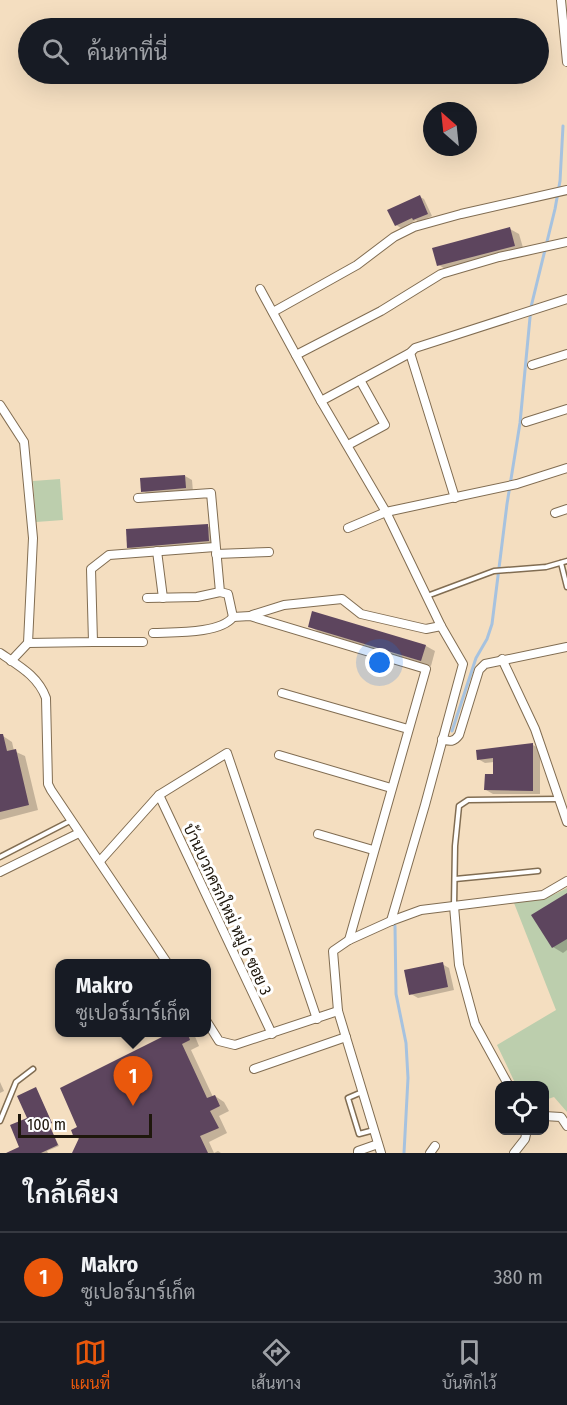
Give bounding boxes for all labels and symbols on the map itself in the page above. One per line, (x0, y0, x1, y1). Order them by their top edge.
north arrow (423, 102, 477, 156)
your location (365, 648, 394, 677)
street label: บ้านบวกครกใหม่ หมู่ 6 ซอย 3 (178, 819, 278, 999)
pin: 1 (114, 1056, 152, 1106)
scale bar (18, 1111, 152, 1138)

